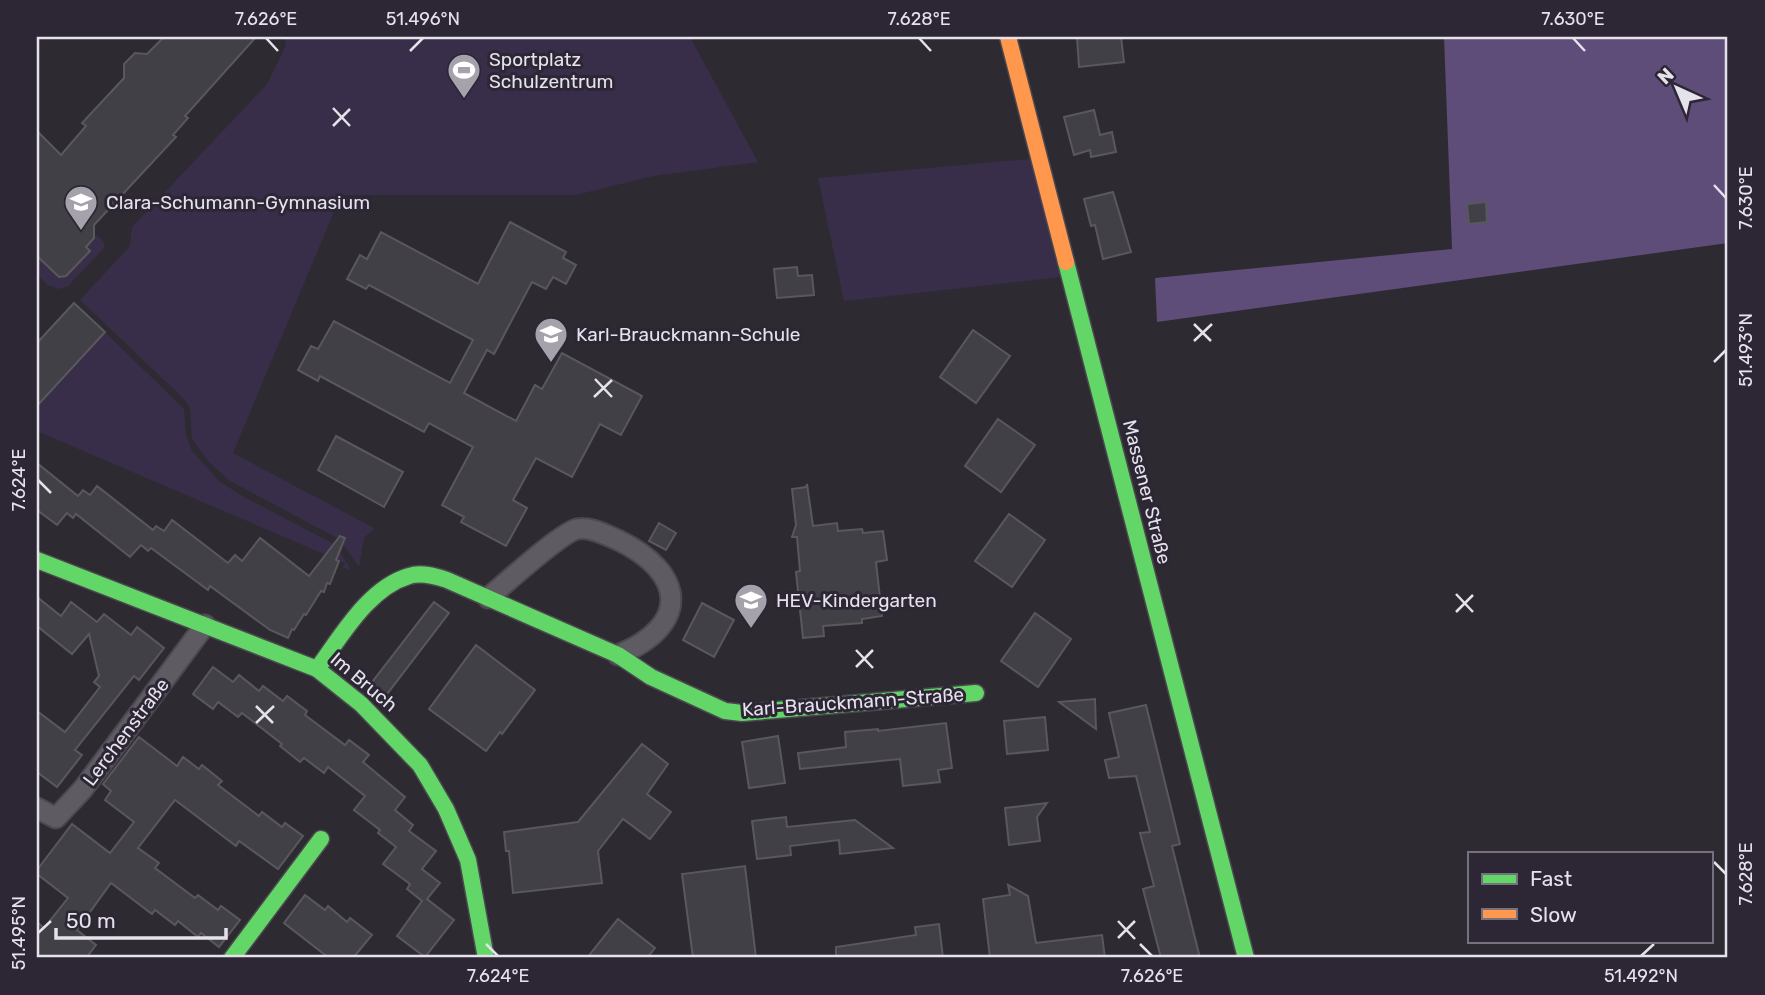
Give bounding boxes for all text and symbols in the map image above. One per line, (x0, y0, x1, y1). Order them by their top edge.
text: 7.626°E (235, 8, 297, 30)
text: 51.496°N (386, 8, 460, 30)
text: 7.628°E (887, 8, 951, 30)
text: 7.630°E (1541, 8, 1605, 30)
place label: Sportplatz Schulzentrum (489, 48, 613, 93)
sports icon: Sportplatz Schulzentrum (445, 51, 483, 100)
north arrow (1642, 52, 1712, 122)
text: N (1653, 63, 1678, 89)
text: 7.630°E (1735, 166, 1757, 230)
school or university icon: Clara-Schumann-Gymnasium (62, 183, 100, 232)
place label: Clara-Schumann-Gymnasium (106, 191, 370, 214)
text: 51.493°N (1735, 313, 1757, 387)
school or university icon: Karl-Brauckmann-Schule (532, 315, 570, 364)
place label: Karl-Brauckmann-Schule (576, 323, 801, 346)
street label: Massener Straße (1118, 417, 1176, 567)
text: 7.624°E (8, 449, 30, 511)
school or university icon: HEV-Kindergarten (732, 581, 770, 630)
place label: HEV-Kindergarten (776, 589, 937, 612)
street label: Im Bruch (326, 647, 402, 717)
street label: Lerchenstraße (78, 674, 174, 790)
street label: Karl-Brauckmann-Straße (741, 683, 965, 721)
text: 7.628°E (1735, 842, 1757, 906)
legend (1468, 852, 1712, 942)
text: Fast (1530, 866, 1572, 891)
text: 51.495°N (8, 896, 30, 970)
scale bar (56, 897, 226, 941)
text: Slow (1530, 902, 1577, 927)
text: 50 m (66, 908, 116, 933)
text: 7.624°E (467, 965, 529, 987)
text: 7.626°E (1121, 965, 1183, 987)
text: 51.492°N (1604, 965, 1678, 987)

